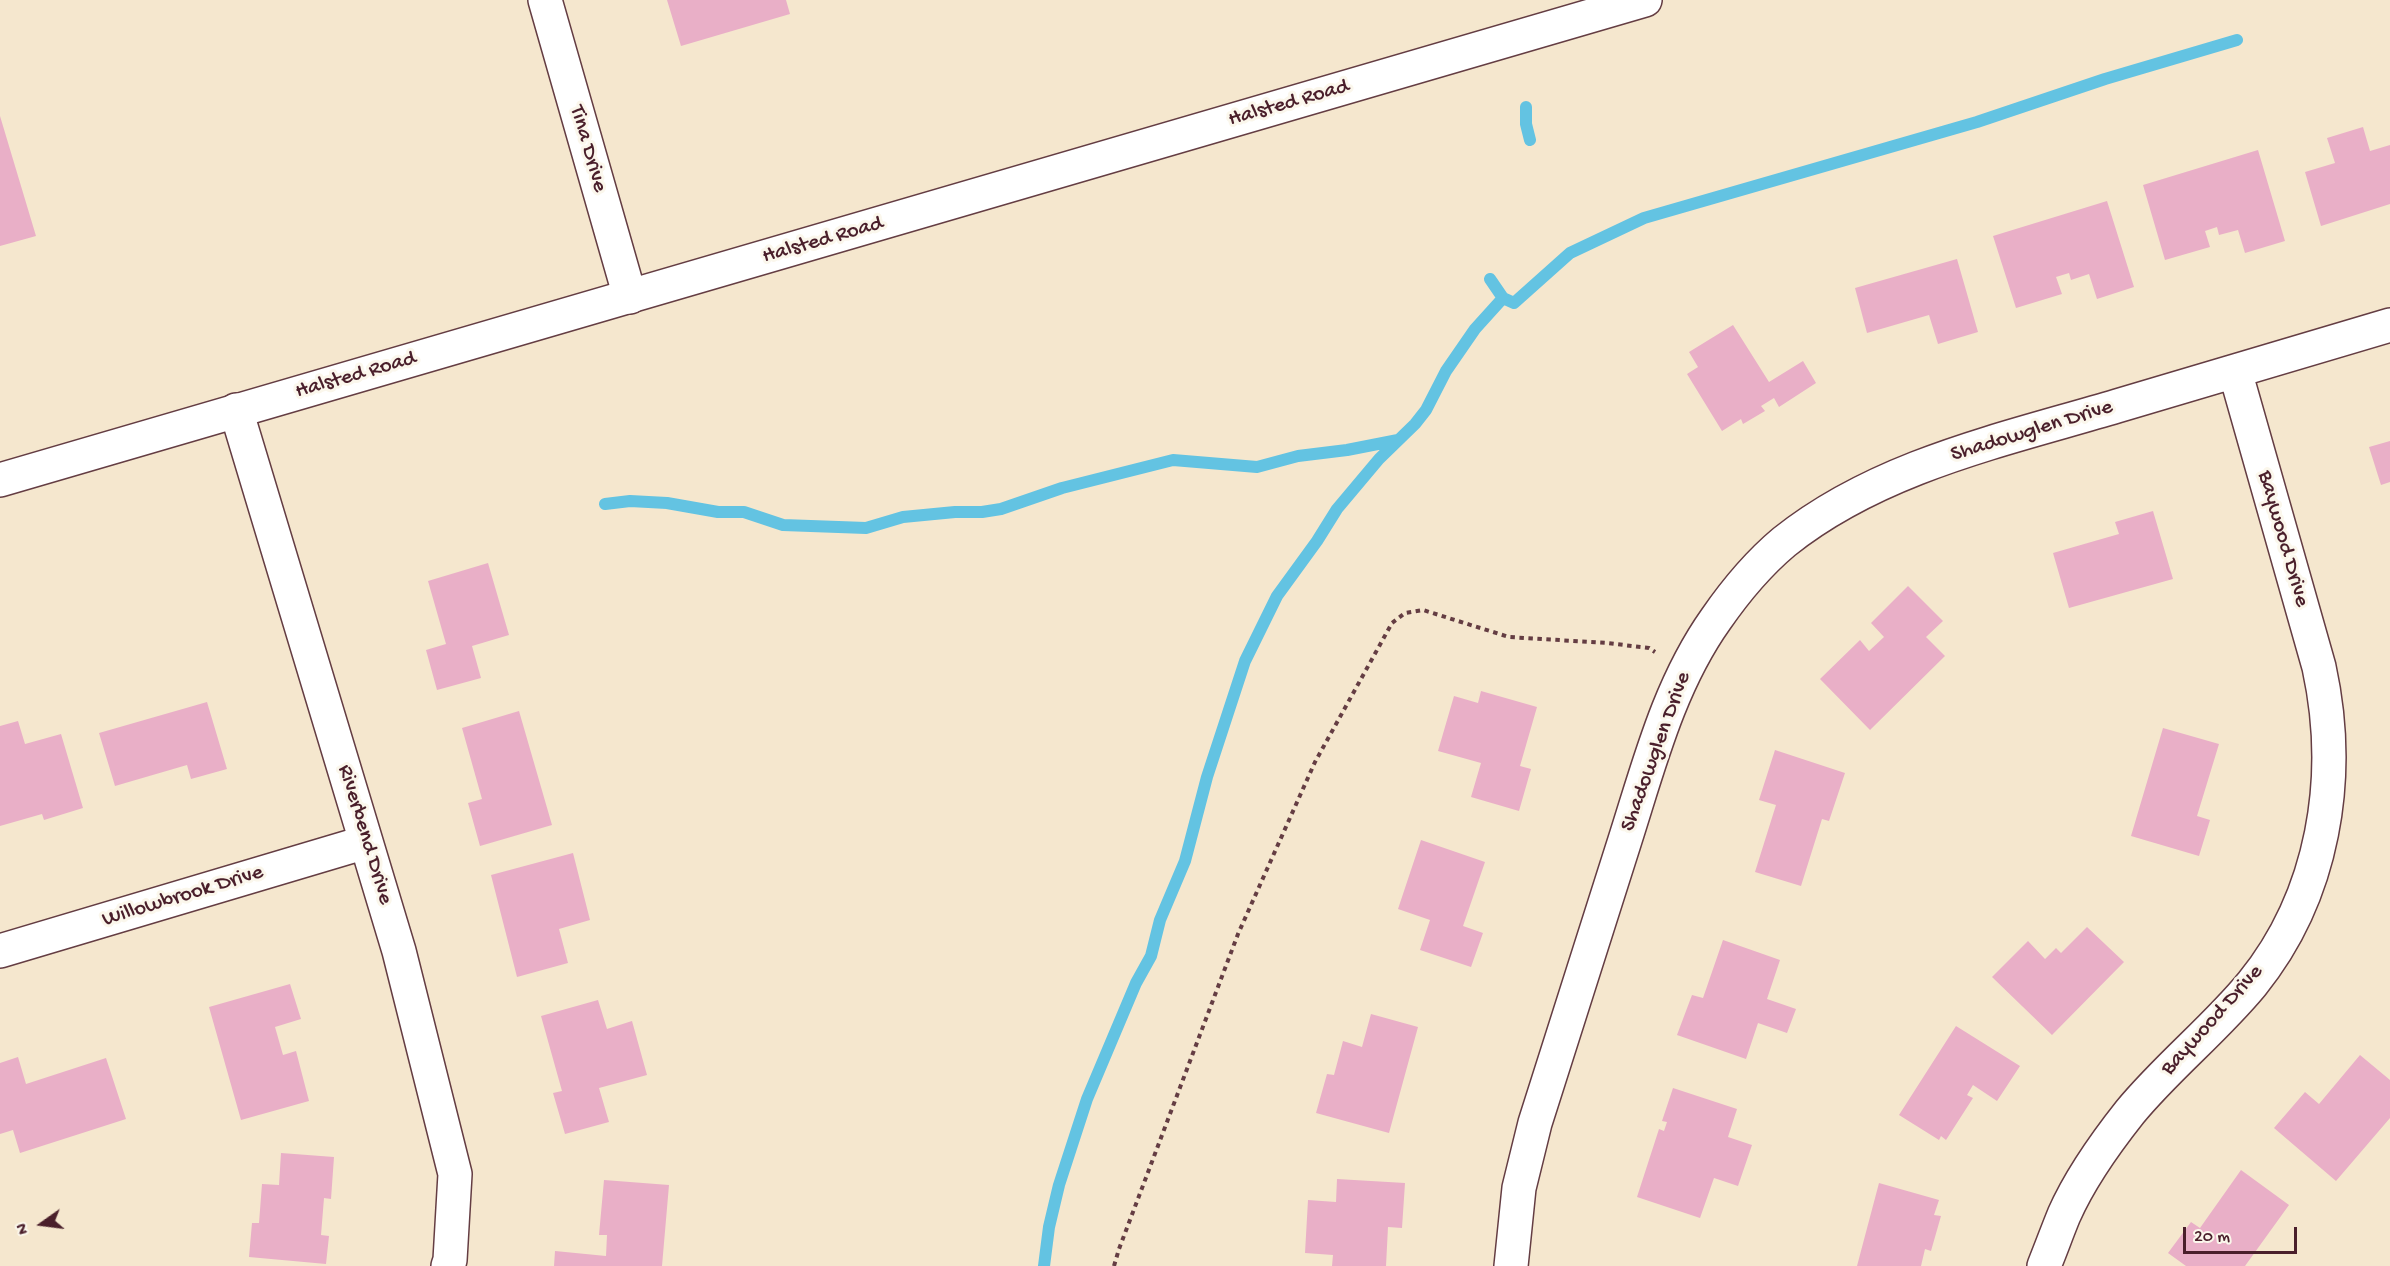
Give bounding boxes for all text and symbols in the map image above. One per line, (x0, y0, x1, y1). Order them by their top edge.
street label: Halsted Road (1226, 74, 1352, 134)
street label: Tina Drive (562, 103, 612, 195)
street label: Halsted Road (760, 211, 886, 271)
street label: Halsted Road (293, 346, 419, 406)
street label: Shadowglen Drive (1948, 395, 2116, 469)
street label: Baywood Drive (2250, 468, 2314, 610)
street label: Shadowglen Drive (1616, 669, 1698, 835)
street label: Riverbend Drive (330, 762, 398, 908)
street label: Willowbrook Drive (99, 860, 267, 934)
street label: Baywood Drive (2156, 960, 2270, 1082)
north arrow (12, 1194, 72, 1254)
scale bar (2186, 1215, 2300, 1253)
text: N (14, 1221, 35, 1236)
text: 20 m (2194, 1227, 2230, 1248)

